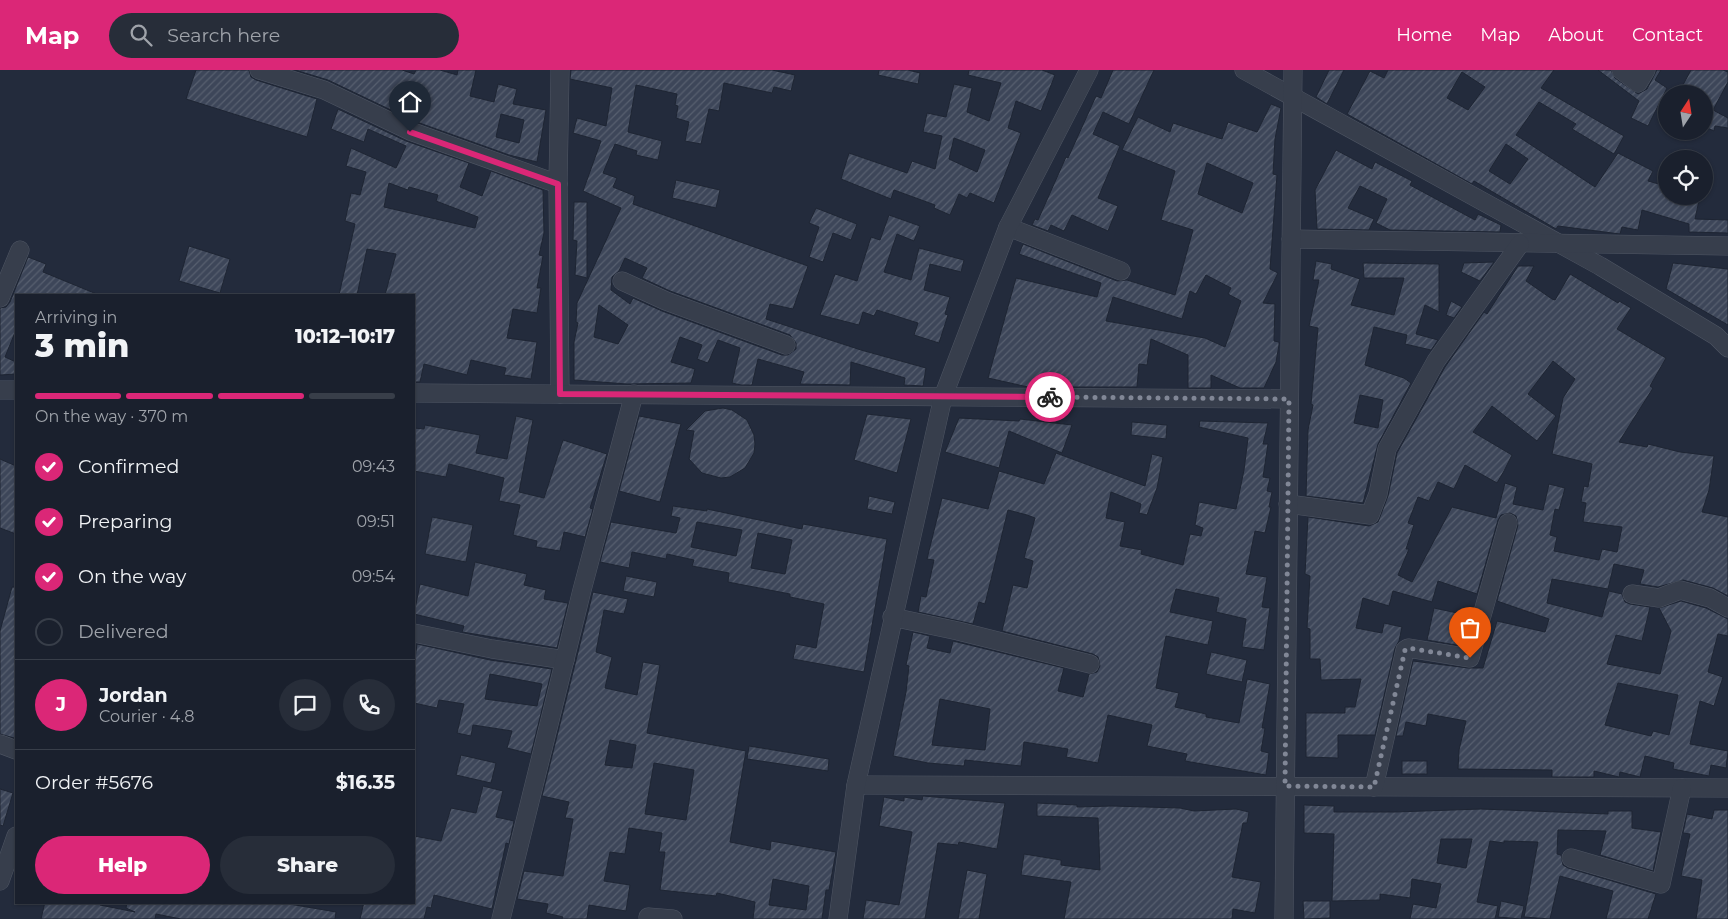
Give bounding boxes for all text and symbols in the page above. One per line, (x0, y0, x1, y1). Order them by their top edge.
search box (109, 13, 459, 58)
text: Map (25, 21, 79, 50)
icon: search (127, 21, 155, 49)
text: Search here (167, 24, 280, 47)
text: Home (1396, 24, 1452, 46)
text: Map (1480, 24, 1520, 46)
text: About (1548, 24, 1604, 46)
text: Contact (1632, 24, 1703, 46)
pin (389, 81, 431, 132)
north arrow (1658, 85, 1712, 140)
map controls (1658, 85, 1713, 205)
icon: home (396, 88, 424, 116)
button: locate (1658, 150, 1713, 205)
text: Arriving in (35, 308, 117, 327)
text: 10:12–10:17 (295, 325, 395, 348)
text: 3 min (35, 326, 129, 365)
courier (1025, 372, 1075, 422)
icon: bike (1036, 383, 1064, 411)
text: On the way · 370 m (35, 407, 188, 426)
icon: check (35, 453, 63, 481)
text: Confirmed (78, 455, 179, 478)
text: 09:43 (352, 457, 395, 476)
icon: check (35, 508, 63, 536)
text: Preparing (78, 510, 173, 533)
text: 09:51 (356, 512, 395, 531)
icon: check (35, 563, 63, 591)
text: On the way (78, 565, 186, 588)
text: 09:54 (352, 567, 395, 586)
pin (1449, 607, 1491, 658)
icon: bag (1456, 614, 1484, 642)
text: Delivered (78, 620, 169, 643)
button: chat (279, 679, 331, 731)
button: phone (343, 679, 395, 731)
text: Jordan (99, 684, 168, 707)
text: J (56, 693, 66, 716)
text: Courier · 4.8 (99, 707, 195, 726)
text: Order #5676 (35, 771, 153, 794)
text: $16.35 (336, 771, 395, 794)
button: Help (35, 836, 210, 894)
button: Share (220, 836, 395, 894)

